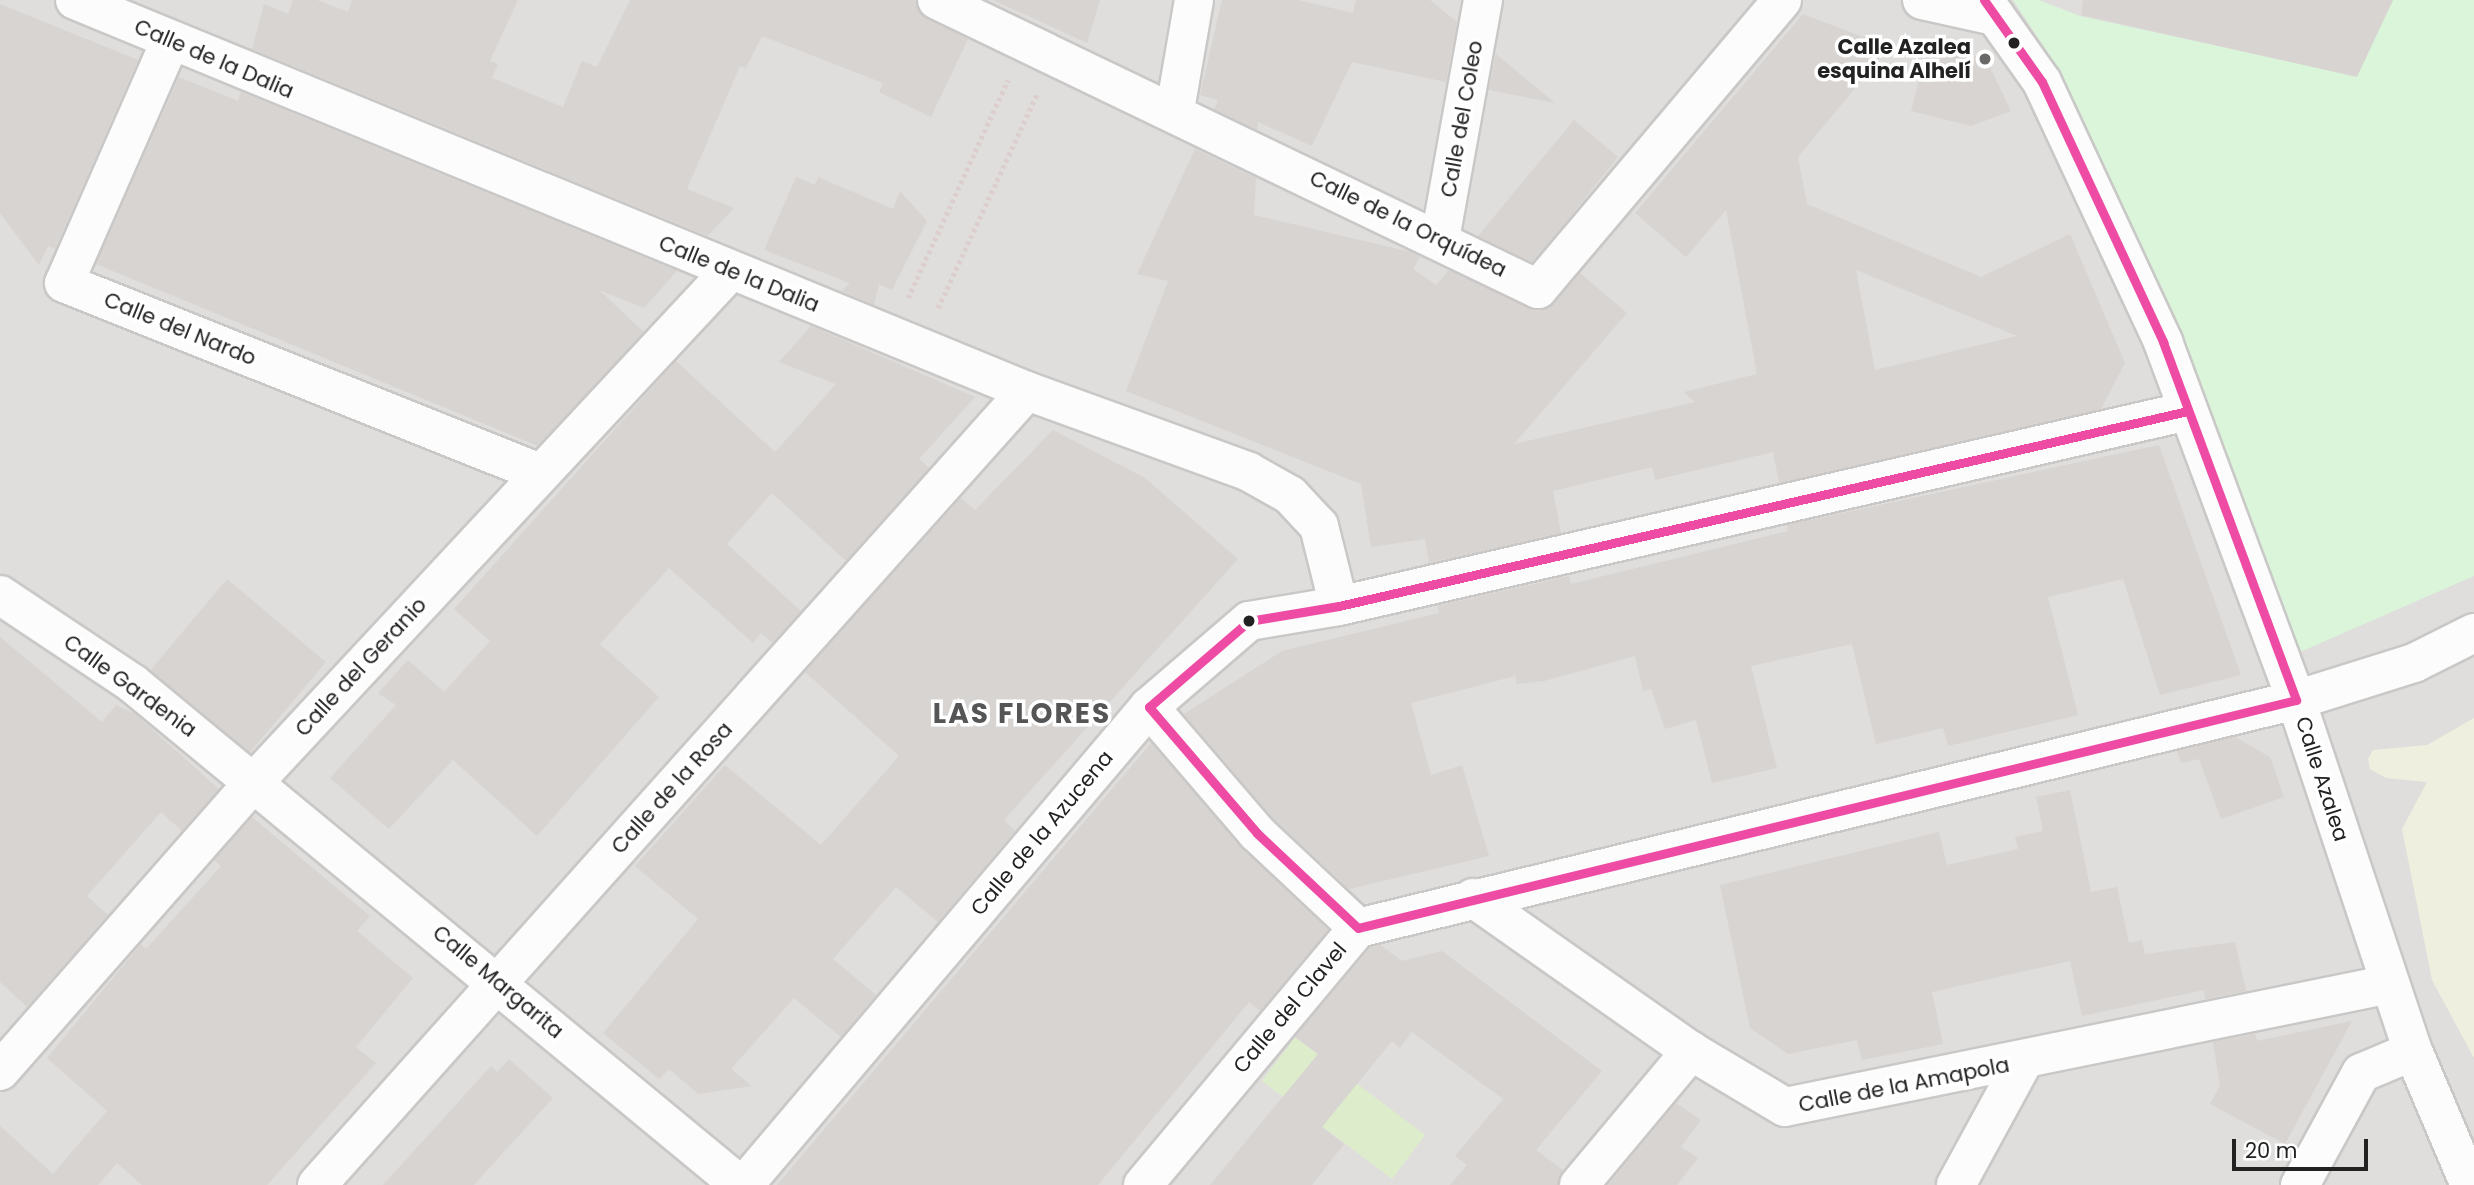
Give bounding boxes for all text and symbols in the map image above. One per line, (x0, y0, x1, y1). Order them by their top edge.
street label: Calle de la Dalia (130, 14, 298, 104)
place label: Calle Azalea esquina Alhelí (1817, 34, 1971, 84)
unlabelled marker (2007, 36, 2021, 50)
street label: Calle del Coleo (1436, 39, 1488, 199)
marker: Calle Azalea esquina Alhelí (1977, 51, 1993, 67)
street label: Calle de la Orquídea (1306, 165, 1510, 283)
street label: Calle de la Dalia (655, 230, 823, 318)
street label: Calle del Nardo (100, 287, 260, 371)
street label: Calle del Geranio (290, 592, 432, 742)
unlabelled marker (1242, 614, 1256, 628)
street label: Calle Gardenia (59, 629, 201, 743)
district label: LAS FLORES (934, 697, 1110, 731)
street label: Calle Azalea (2290, 713, 2354, 845)
street label: Calle de la Rosa (606, 717, 738, 859)
street label: Calle de la Azucena (966, 745, 1118, 921)
street label: Calle Margarita (428, 920, 568, 1044)
street label: Calle del Clavel (1228, 938, 1352, 1078)
street label: Calle de la Amapola (1796, 1052, 2012, 1118)
scale bar (2236, 1126, 2372, 1170)
text: 20 m (2245, 1136, 2298, 1165)

